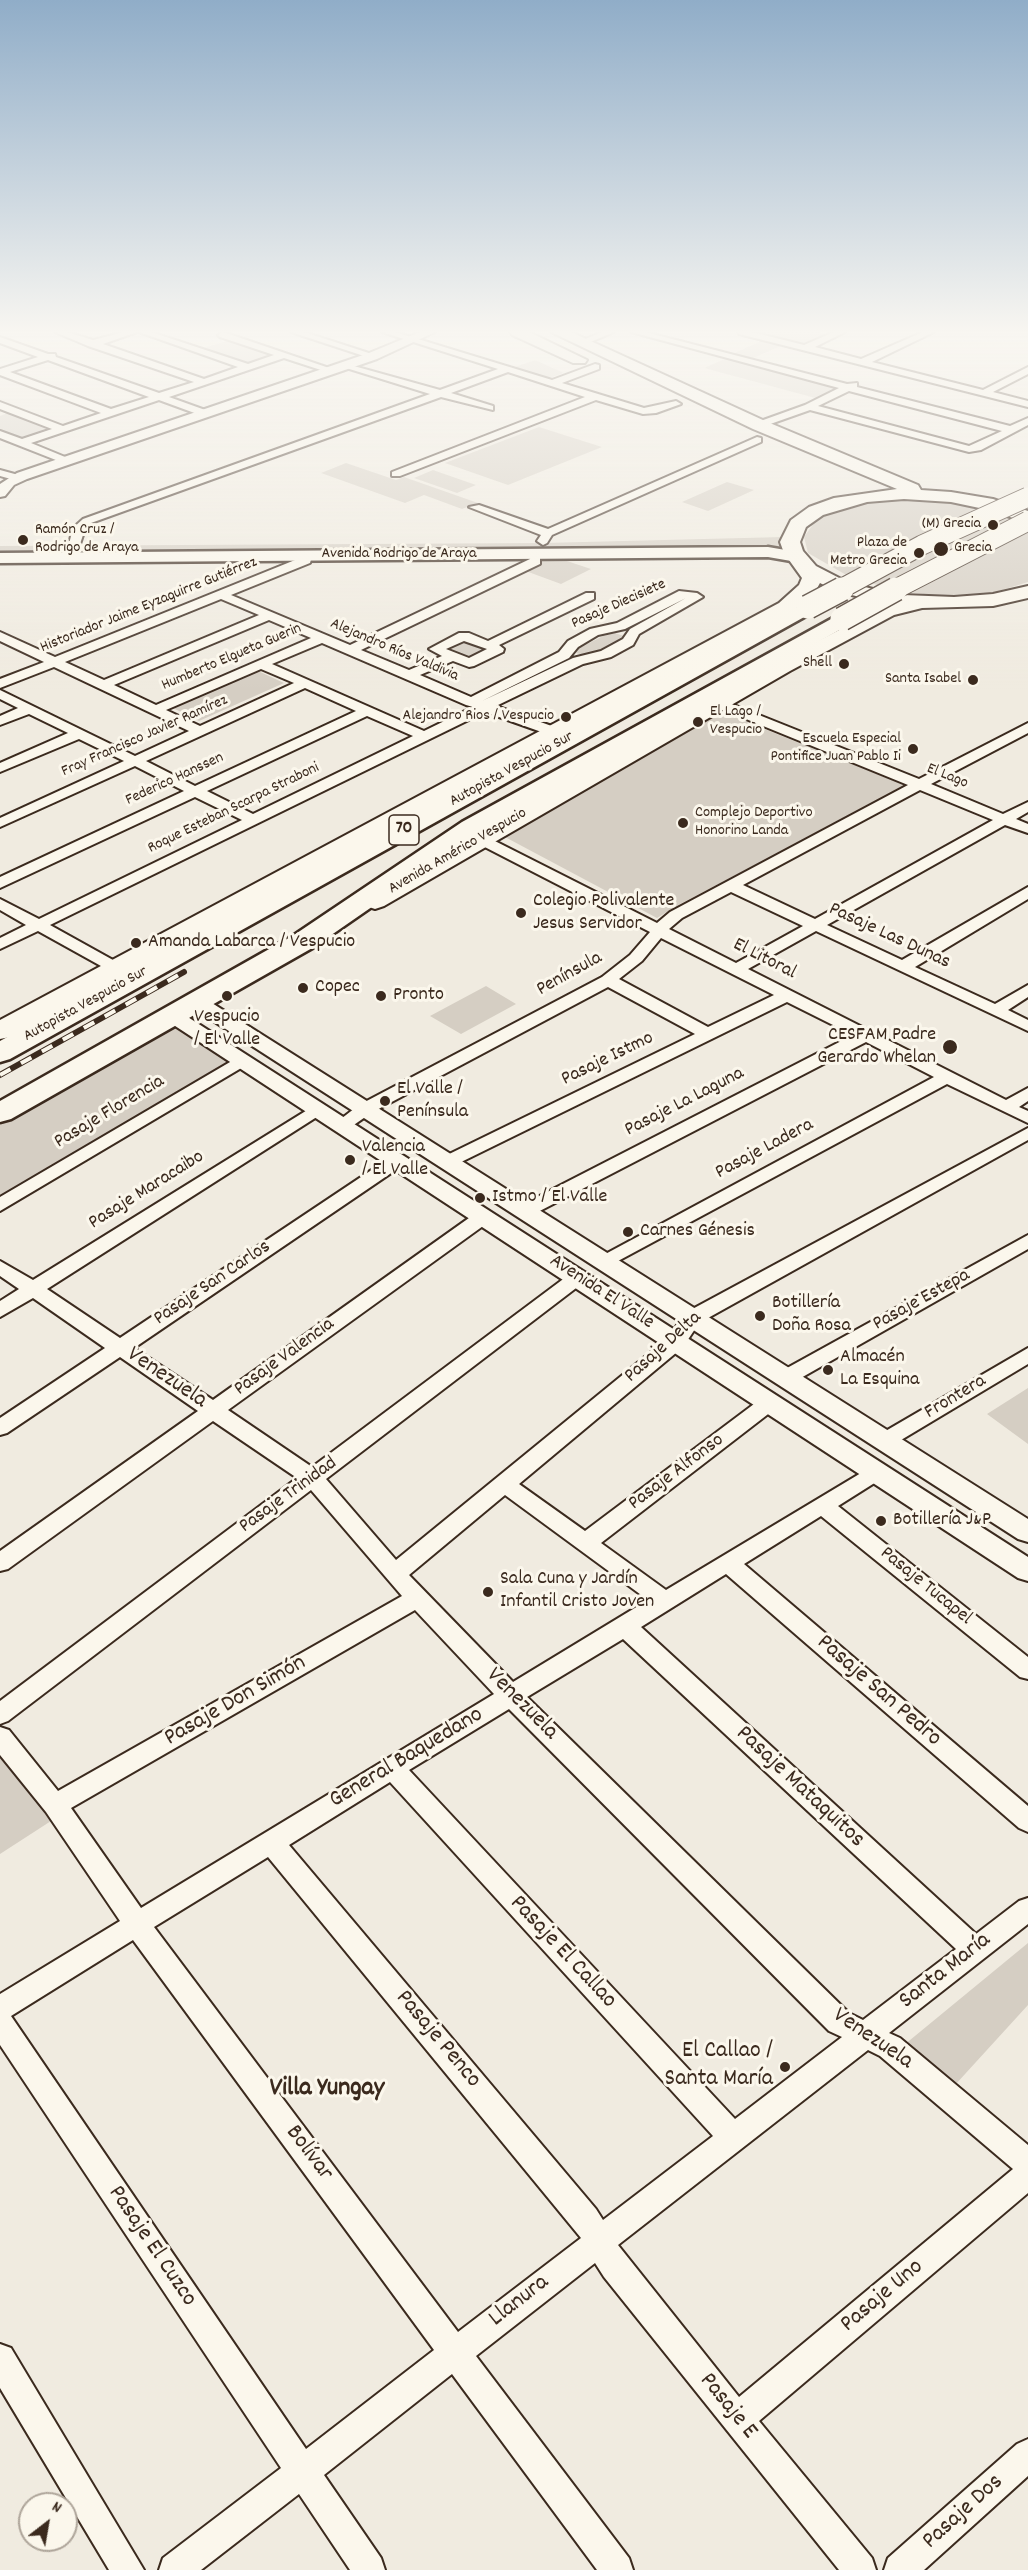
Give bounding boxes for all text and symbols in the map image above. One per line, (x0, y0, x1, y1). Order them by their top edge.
place label: (M) Grecia (922, 515, 981, 535)
marker: (M) Grecia (986, 518, 1000, 532)
place label: Ramón Cruz / Rodrigo de Araya (35, 521, 138, 559)
marker: Ramón Cruz / Rodrigo de Araya (16, 533, 30, 547)
place label: Plaza de Metro Grecia (830, 534, 907, 572)
place label: Grecia (954, 539, 992, 559)
marker: Grecia (932, 540, 950, 558)
street label: Avenida Rodrigo de Araya (322, 545, 476, 565)
marker: Plaza de Metro Grecia (912, 546, 926, 560)
street label: Historiador Jaime Eyzaguirre Gutiérrez (38, 554, 260, 658)
street label: Pasaje Diecisiete (569, 576, 669, 634)
street label: Alejandro Ríos Valdivia (327, 615, 461, 687)
street label: Humberto Elgueta Guerin (159, 620, 305, 696)
place label: Shell (803, 654, 832, 674)
marker: Shell (837, 657, 851, 671)
place label: Santa Isabel (885, 670, 961, 690)
marker: Santa Isabel (966, 673, 980, 687)
street label: Fray Francisco Javier Ramírez (59, 692, 231, 782)
place label: El Lago / Vespucio (710, 703, 762, 741)
place label: Alejandro Rios / Vespucio (402, 707, 554, 727)
marker: Alejandro Rios / Vespucio (559, 710, 573, 724)
marker: El Lago / Vespucio (691, 715, 705, 729)
street label: Autopista Vespucio Sur (447, 728, 577, 812)
place label: Escuela Especial Pontifice Juan Pablo Ii (770, 730, 901, 768)
marker: Escuela Especial Pontifice Juan Pablo Ii (906, 742, 920, 756)
street label: Federico Hanssen (123, 749, 227, 811)
street label: Roque Esteban Scarpa Straboni (145, 759, 323, 859)
street label: El Lago (924, 760, 970, 794)
place label: Complejo Deportivo Honorino Landa (695, 804, 813, 842)
street label: Avenida Américo Vespucio (385, 805, 531, 899)
road number: 70 (389, 815, 419, 845)
marker: Complejo Deportivo Honorino Landa (676, 816, 690, 830)
place label: Colegio Polivalente Jesus Servidor (533, 890, 674, 937)
street label: Pasaje Las Dunas (824, 898, 954, 976)
marker: Colegio Polivalente Jesus Servidor (514, 906, 528, 920)
place label: Amanda Labarca / Vespucio (148, 931, 355, 955)
street label: El Litoral (728, 934, 800, 986)
marker: Amanda Labarca / Vespucio (129, 936, 143, 950)
street label: Península (533, 947, 607, 1003)
street label: Autopista Vespucio Sur (21, 963, 151, 1047)
place label: Copec (315, 976, 360, 1000)
marker: Copec (296, 981, 310, 995)
place label: Pronto (393, 984, 444, 1008)
marker: Vespucio / El Valle (220, 989, 234, 1003)
marker: Pronto (374, 989, 388, 1003)
place label: Vespucio / El Valle (194, 1006, 260, 1053)
place label: CESFAM Padre Gerardo Whelan (817, 1024, 936, 1071)
street label: Pasaje Istmo (558, 1027, 658, 1093)
marker: CESFAM Padre Gerardo Whelan (941, 1038, 959, 1056)
street label: Pasaje La Laguna (621, 1063, 749, 1143)
street label: Pasaje Florencia (51, 1071, 169, 1155)
place label: El Valle / Península (397, 1078, 468, 1125)
marker: El Valle / Península (378, 1094, 392, 1108)
street label: Pasaje Ladera (712, 1114, 818, 1186)
place label: Valencia / El Valle (362, 1136, 428, 1183)
street label: Pasaje Maracaibo (85, 1146, 209, 1236)
marker: Valencia / El Valle (343, 1153, 357, 1167)
place label: Istmo / El Valle (492, 1186, 607, 1210)
marker: Istmo / El Valle (473, 1191, 487, 1205)
place label: Carnes Génesis (640, 1220, 755, 1244)
marker: Carnes Génesis (621, 1225, 635, 1239)
street label: Pasaje San Carlos (150, 1236, 276, 1332)
street label: Avenida El Valle (544, 1250, 658, 1336)
street label: Pasaje Estepa (869, 1265, 975, 1337)
place label: Botillería Doña Rosa (772, 1292, 851, 1339)
street label: Pasaje Delta (620, 1307, 708, 1389)
marker: Botillería Doña Rosa (753, 1309, 767, 1323)
street label: Pasaje Valencia (230, 1314, 340, 1402)
street label: Venezuela (120, 1342, 212, 1416)
place label: Almacén La Esquina (840, 1346, 919, 1393)
marker: Almacén La Esquina (821, 1363, 835, 1377)
street label: Frontera (921, 1370, 991, 1426)
street label: Pasaje Alfonso (625, 1429, 729, 1517)
street label: Pasaje Trinidad (235, 1452, 343, 1540)
place label: Botillería J&P (893, 1509, 991, 1533)
marker: Botillería J&P (874, 1514, 888, 1528)
street label: Pasaje Tucapel (874, 1543, 976, 1631)
place label: Sala Cuna y Jardín Infantil Cristo Joven (500, 1568, 654, 1615)
marker: Sala Cuna y Jardín Infantil Cristo Joven (481, 1585, 495, 1599)
street label: Pasaje San Pedro (809, 1630, 947, 1754)
street label: Pasaje Don Simón (160, 1650, 312, 1754)
street label: Venezuela (479, 1663, 563, 1747)
street label: General Baquedano (325, 1702, 489, 1816)
street label: Pasaje Mataquitos (728, 1721, 870, 1855)
street label: Pasaje El Callao (502, 1890, 622, 2016)
street label: Santa María (894, 1927, 998, 2017)
street label: Pasaje Penco (388, 1985, 486, 2095)
street label: Venezuela (826, 2003, 918, 2077)
place label: El Callao / Santa María (665, 2039, 773, 2095)
marker: El Callao / Santa María (778, 2060, 792, 2074)
district label: Villa Yungay (270, 2074, 384, 2106)
street label: Bolívar (278, 2120, 338, 2188)
street label: Pasaje El Cuzco (100, 2181, 202, 2313)
street label: Pasaje Uno (836, 2254, 930, 2340)
street label: Llanura (484, 2270, 556, 2334)
street label: Pasaje E (692, 2368, 762, 2446)
street label: Pasaje Dos (918, 2469, 1010, 2557)
north arrow (18, 2492, 78, 2552)
text: N (47, 2496, 66, 2520)

